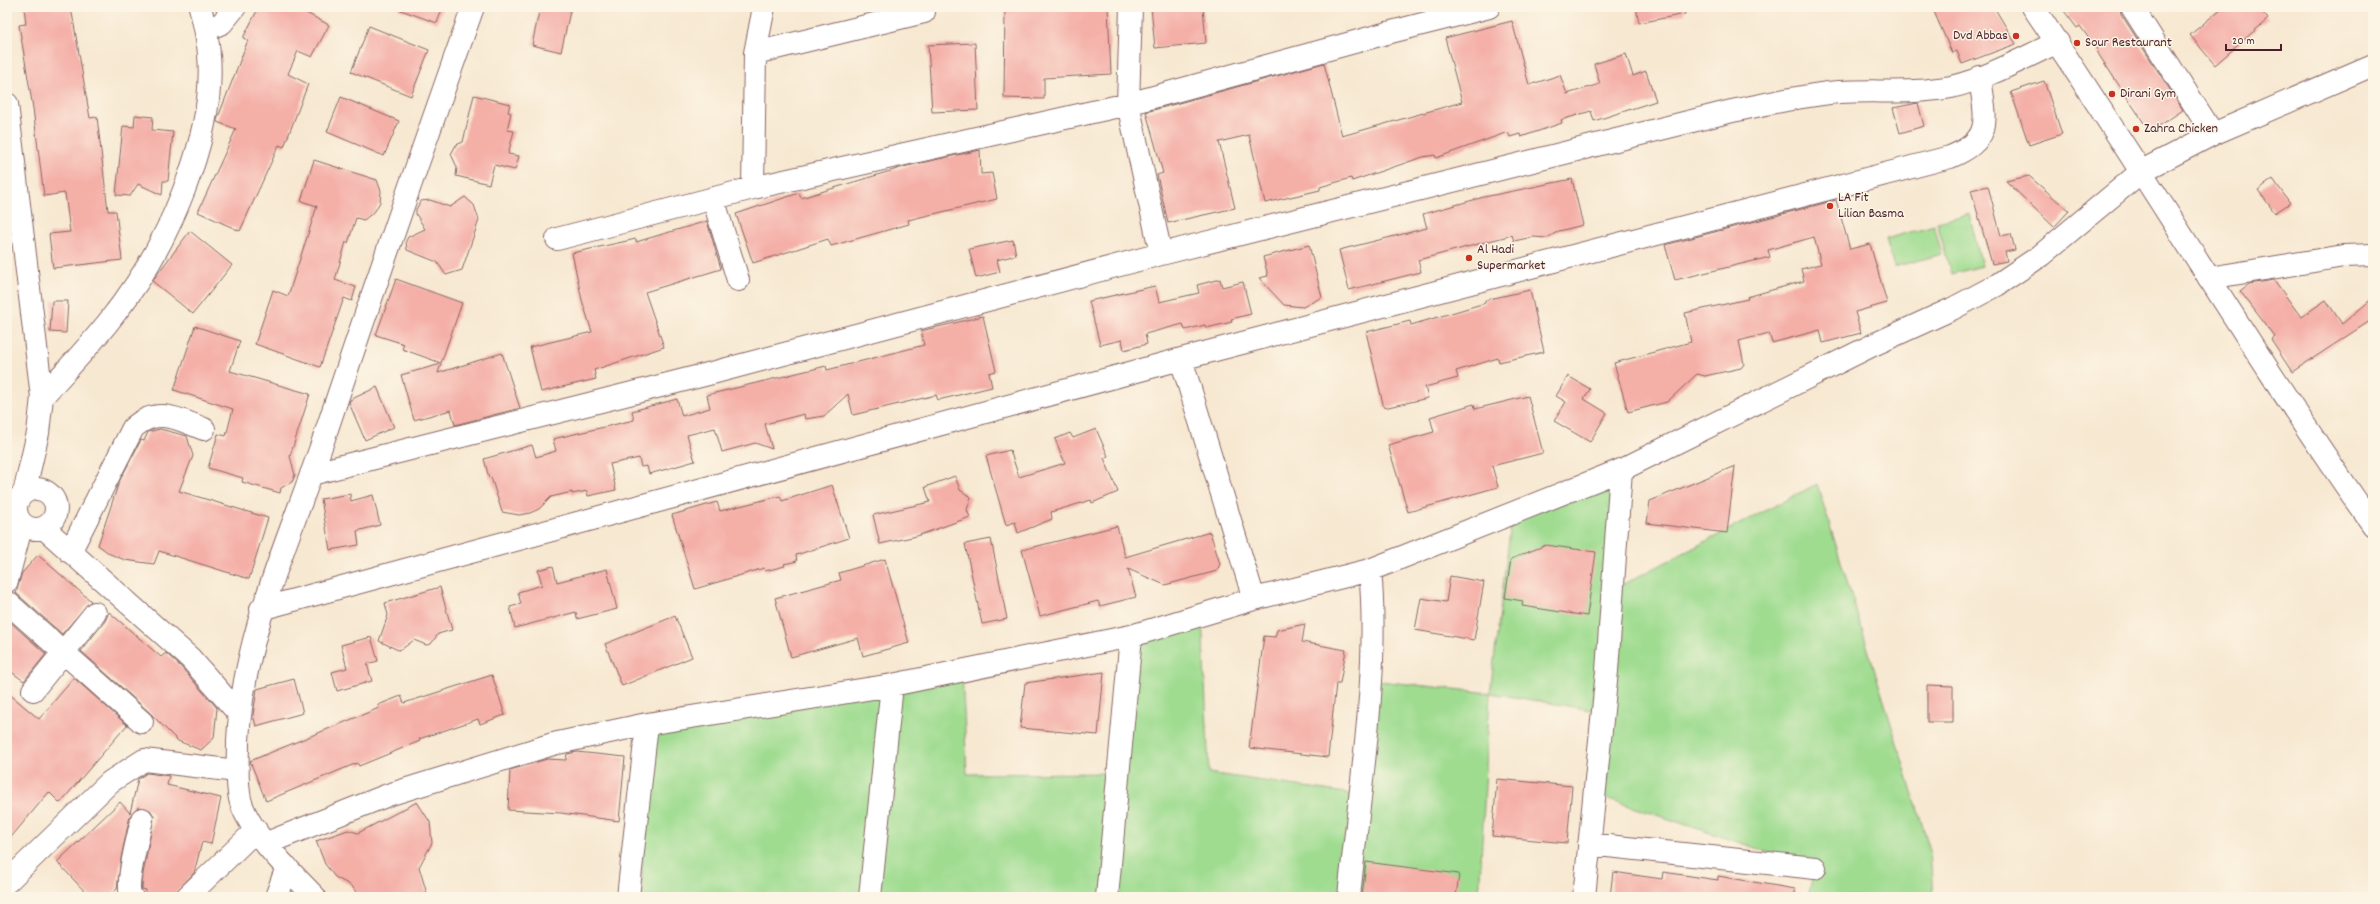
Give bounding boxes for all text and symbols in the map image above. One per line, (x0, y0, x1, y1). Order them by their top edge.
place label: Dvd Abbas (1953, 26, 2008, 46)
scale bar (2226, 26, 2281, 52)
marker: Dvd Abbas (2011, 31, 2021, 41)
place label: Sour Restaurant (2085, 33, 2172, 53)
text: 20 m (2232, 33, 2255, 50)
marker: Sour Restaurant (2072, 38, 2082, 48)
place label: Dirani Gym (2120, 84, 2176, 104)
marker: Dirani Gym (2107, 89, 2117, 99)
place label: Zahra Chicken (2144, 119, 2218, 139)
marker: Zahra Chicken (2131, 124, 2141, 134)
place label: LA Fit Lilian Basma (1838, 188, 1904, 224)
marker: LA Fit Lilian Basma (1825, 201, 1835, 211)
place label: Al Hadi Supermarket (1477, 240, 1545, 276)
marker: Al Hadi Supermarket (1464, 253, 1474, 263)

